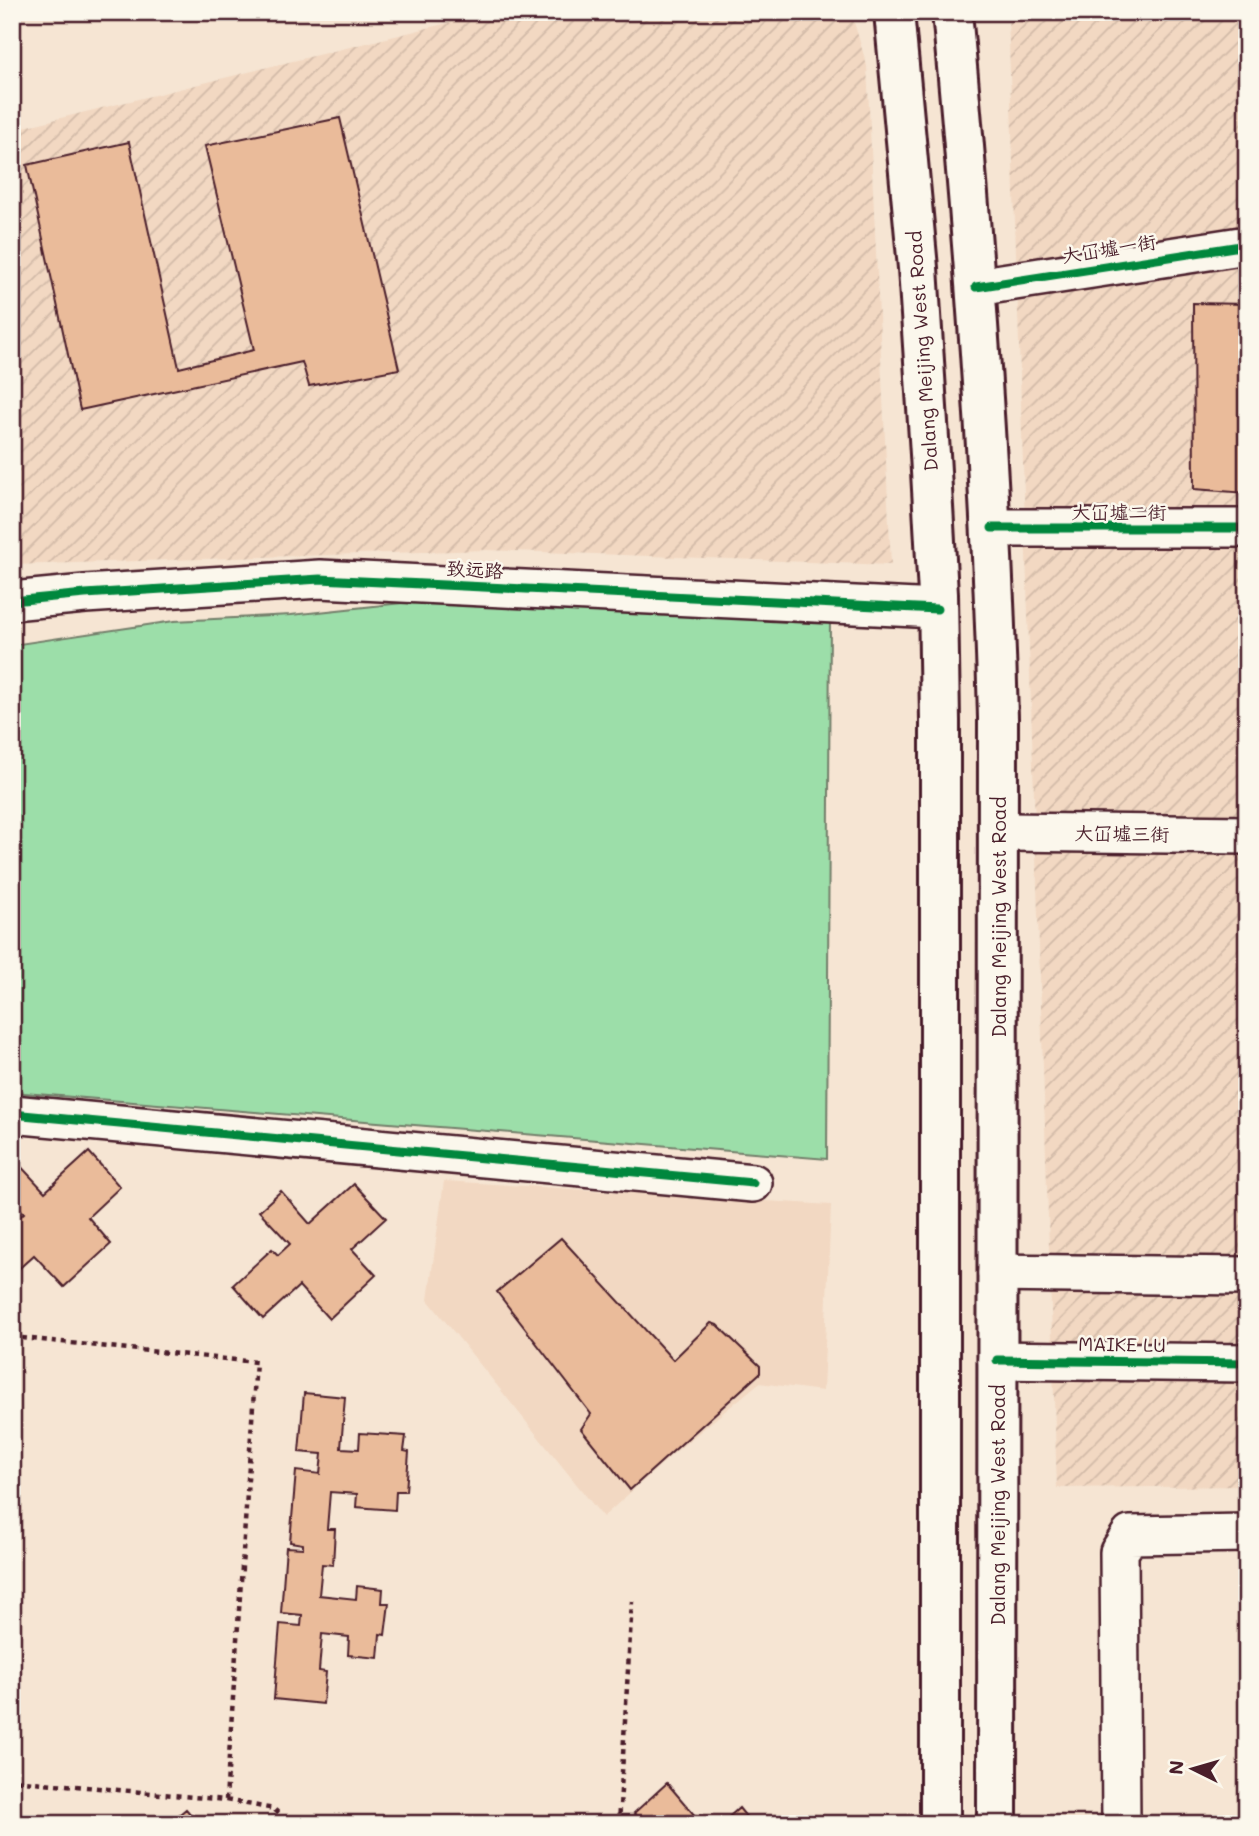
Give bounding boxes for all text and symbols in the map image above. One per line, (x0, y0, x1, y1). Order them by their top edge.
street label: 大冚墟一街 (1060, 228, 1158, 268)
street label: Dalang Meijing West Road (901, 230, 943, 472)
street label: 大冚墟二街 (1071, 499, 1167, 524)
street label: 致远路 (446, 555, 504, 583)
street label: Dalang Meijing West Road (986, 796, 1011, 1038)
street label: 大冚墟三街 (1074, 820, 1170, 846)
street label: MAIKE LU (1078, 1331, 1166, 1357)
street label: Dalang Meijing West Road (985, 1384, 1010, 1626)
north arrow (1158, 1734, 1228, 1804)
text: N (1162, 1759, 1189, 1776)

